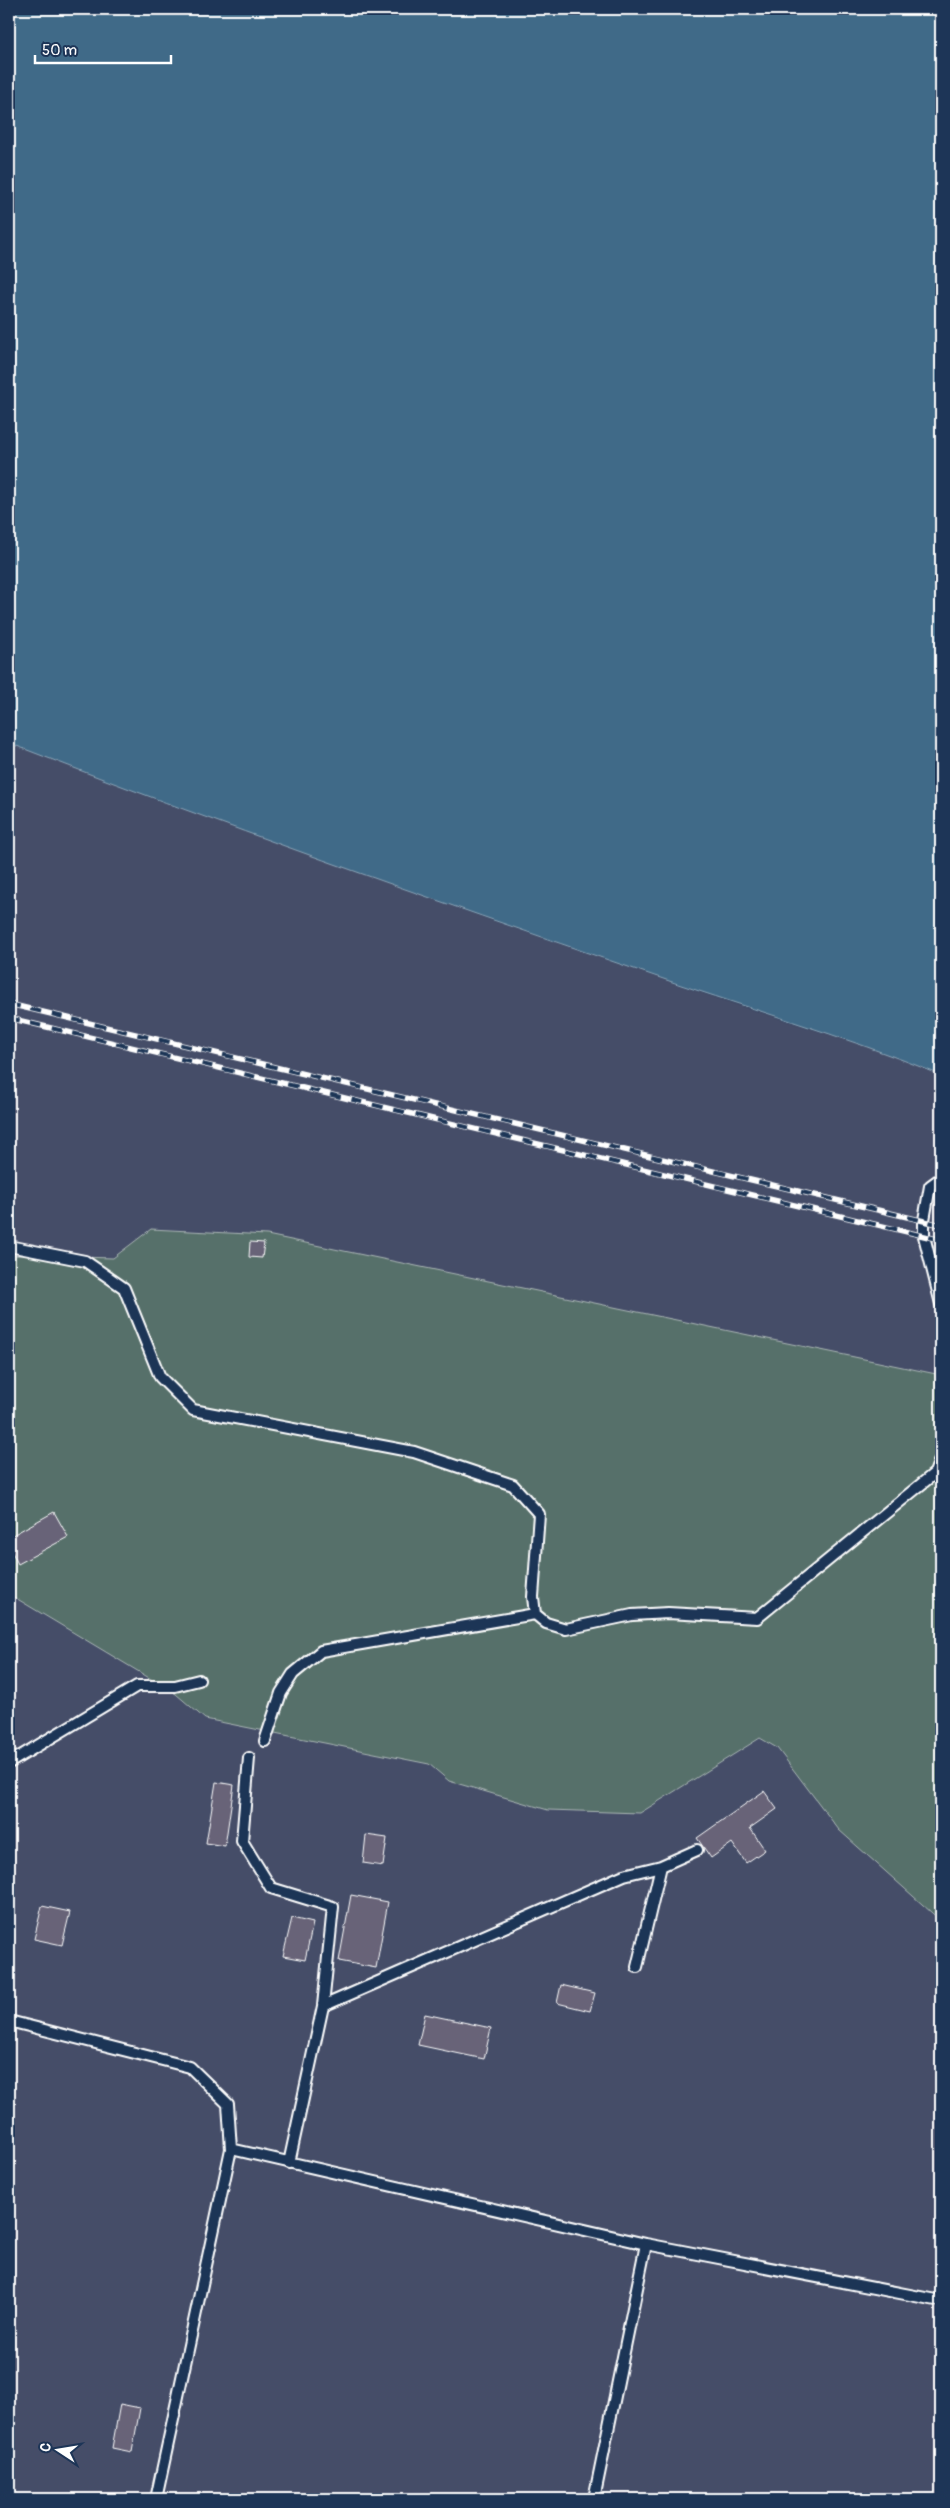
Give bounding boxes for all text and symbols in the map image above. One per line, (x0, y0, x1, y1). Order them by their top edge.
scale bar (35, 32, 171, 64)
text: 50 m (42, 41, 77, 60)
north arrow (32, 2426, 82, 2476)
text: С (37, 2441, 55, 2453)

